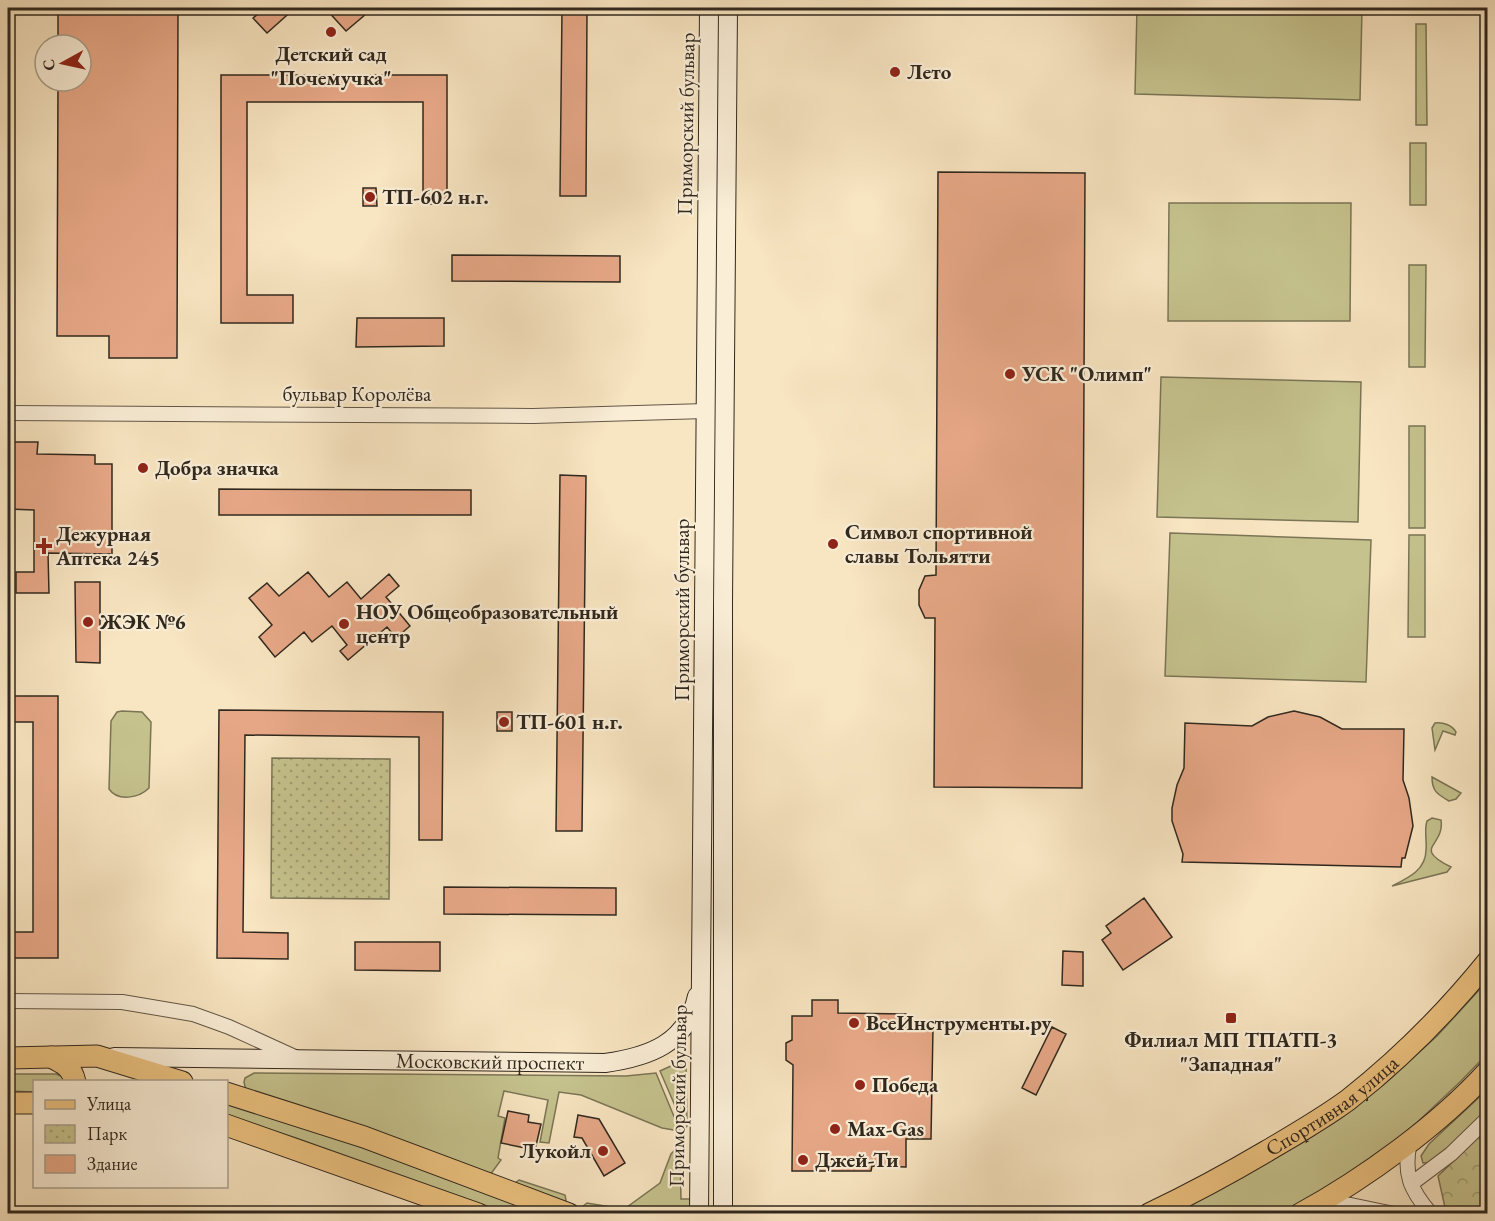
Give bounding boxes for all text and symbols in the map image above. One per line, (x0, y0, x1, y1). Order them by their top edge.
marker: Детский сад "Почемучка" (324, 25, 338, 39)
street label: Приморский бульвар (670, 32, 701, 216)
north arrow (33, 33, 93, 93)
place label: Детский сад "Почемучка" (270, 40, 392, 91)
text: С (37, 58, 60, 72)
place label: Лето (907, 58, 952, 85)
marker: Лето (888, 65, 902, 79)
place label: ТП-602 н.г. (382, 183, 489, 210)
marker: ТП-602 н.г. (363, 190, 377, 204)
place label: УСК "Олимп" (1021, 360, 1152, 387)
marker: УСК "Олимп" (1003, 367, 1017, 381)
street label: бульвар Королёва (283, 380, 432, 407)
place label: Добра значка (155, 454, 280, 481)
marker: Добра значка (136, 461, 150, 475)
street label: Приморский бульвар (668, 518, 695, 701)
place label: Символ спортивной славы Тольятти (845, 518, 1033, 569)
place label: Дежурная Аптека 245 (55, 520, 160, 571)
marker: Символ спортивной славы Тольятти (826, 537, 840, 551)
marker: Дежурная Аптека 245 (37, 539, 51, 553)
place label: НОУ Общеобразовательный центр (356, 598, 618, 649)
place label: ЖЭК №6 (99, 608, 186, 635)
marker: ЖЭК №6 (81, 615, 95, 629)
marker: НОУ Общеобразовательный центр (337, 617, 351, 631)
place label: ТП-601 н.г. (516, 708, 623, 735)
marker: ТП-601 н.г. (497, 715, 511, 729)
street label: Приморский бульвар (662, 1004, 693, 1188)
place label: ВсеИнструменты.ру (866, 1009, 1052, 1036)
marker: Филиал МП ТПАТП-3 "Западная" (1224, 1011, 1238, 1025)
marker: ВсеИнструменты.ру (847, 1016, 861, 1030)
place label: Филиал МП ТПАТП-3 "Западная" (1125, 1026, 1337, 1077)
street label: Московский проспект (396, 1046, 585, 1076)
street label: Спортивная улица (1260, 1049, 1405, 1162)
place label: Победа (872, 1071, 939, 1098)
marker: Победа (853, 1078, 867, 1092)
legend (33, 1080, 228, 1188)
text: Улица (86, 1092, 132, 1115)
place label: Max-Gas (847, 1115, 924, 1142)
text: Парк (87, 1122, 127, 1145)
marker: Max-Gas (828, 1122, 842, 1136)
place label: Лукойл (520, 1137, 591, 1164)
marker: Лукойл (596, 1144, 610, 1158)
place label: Джей-Ти (815, 1146, 899, 1173)
text: Здание (87, 1152, 137, 1175)
marker: Джей-Ти (796, 1153, 810, 1167)

